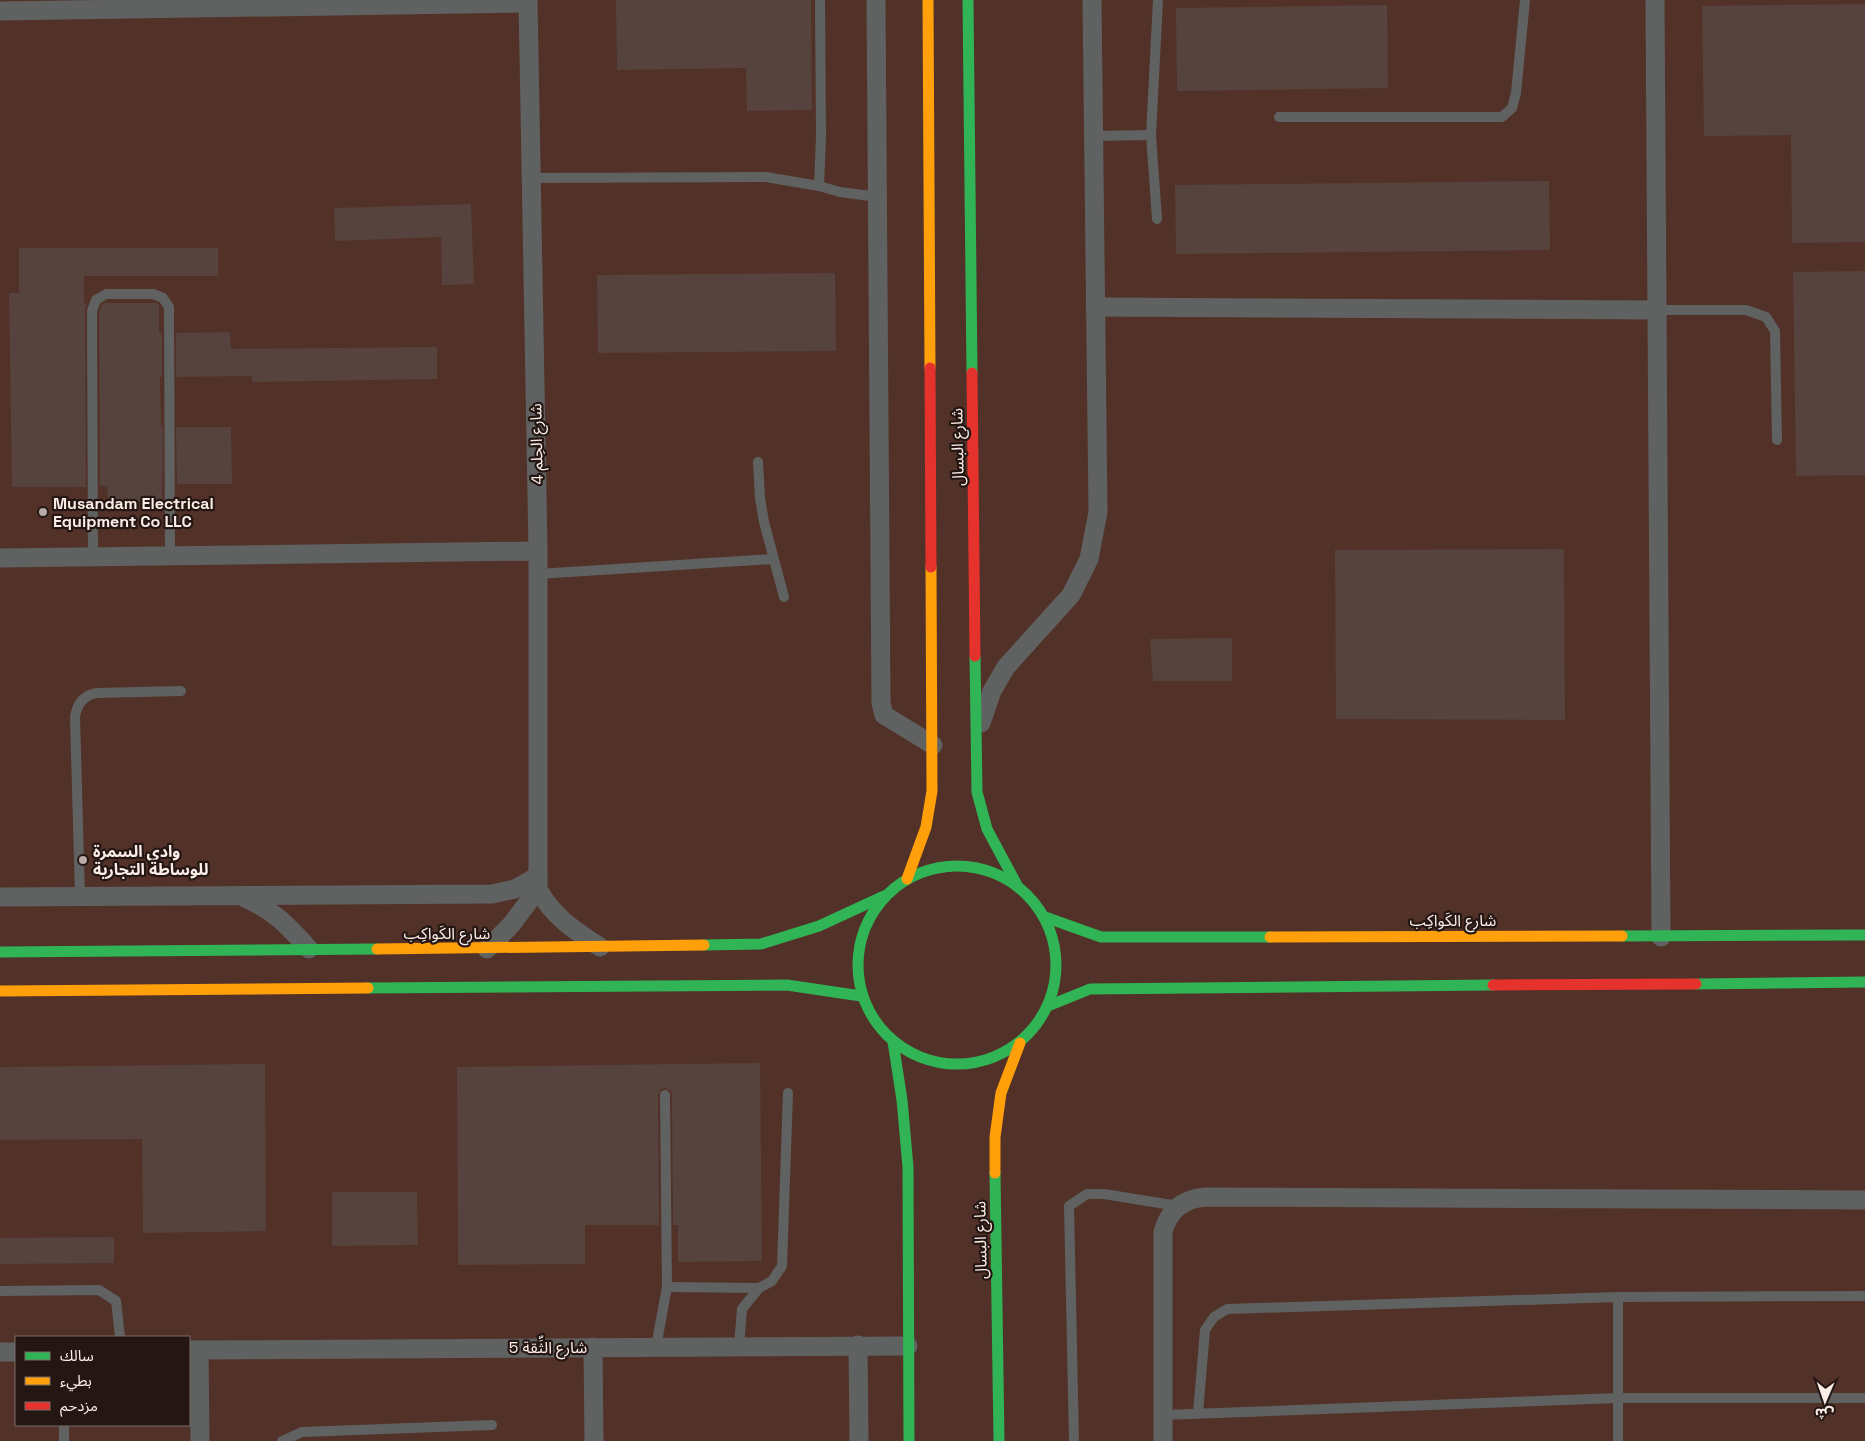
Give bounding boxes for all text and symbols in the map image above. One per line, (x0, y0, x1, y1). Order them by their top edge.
street label: شارع الحِلم 4 (525, 403, 550, 485)
street label: شارع البسال (946, 408, 971, 486)
place label: Musandam Electrical Equipment Co LLC (53, 493, 214, 532)
marker: Musandam Electrical Equipment Co LLC (37, 506, 49, 518)
place label: وادي السمرة للوساطة التجارية (93, 841, 209, 880)
marker: وادي السمرة للوساطة التجارية (77, 854, 89, 866)
street label: شارع الكَواكِب (1410, 910, 1496, 933)
street label: شارع الكَواكِب (404, 923, 490, 946)
street label: شارع البسال (969, 1201, 994, 1279)
street label: شارع الثِّقة 5 (509, 1335, 587, 1360)
legend (15, 1336, 190, 1426)
text: سالك (60, 1346, 94, 1365)
text: بطيء (60, 1371, 92, 1392)
north arrow (1800, 1376, 1850, 1426)
text: مزدحم (60, 1396, 98, 1417)
text: ش (1815, 1405, 1834, 1423)

